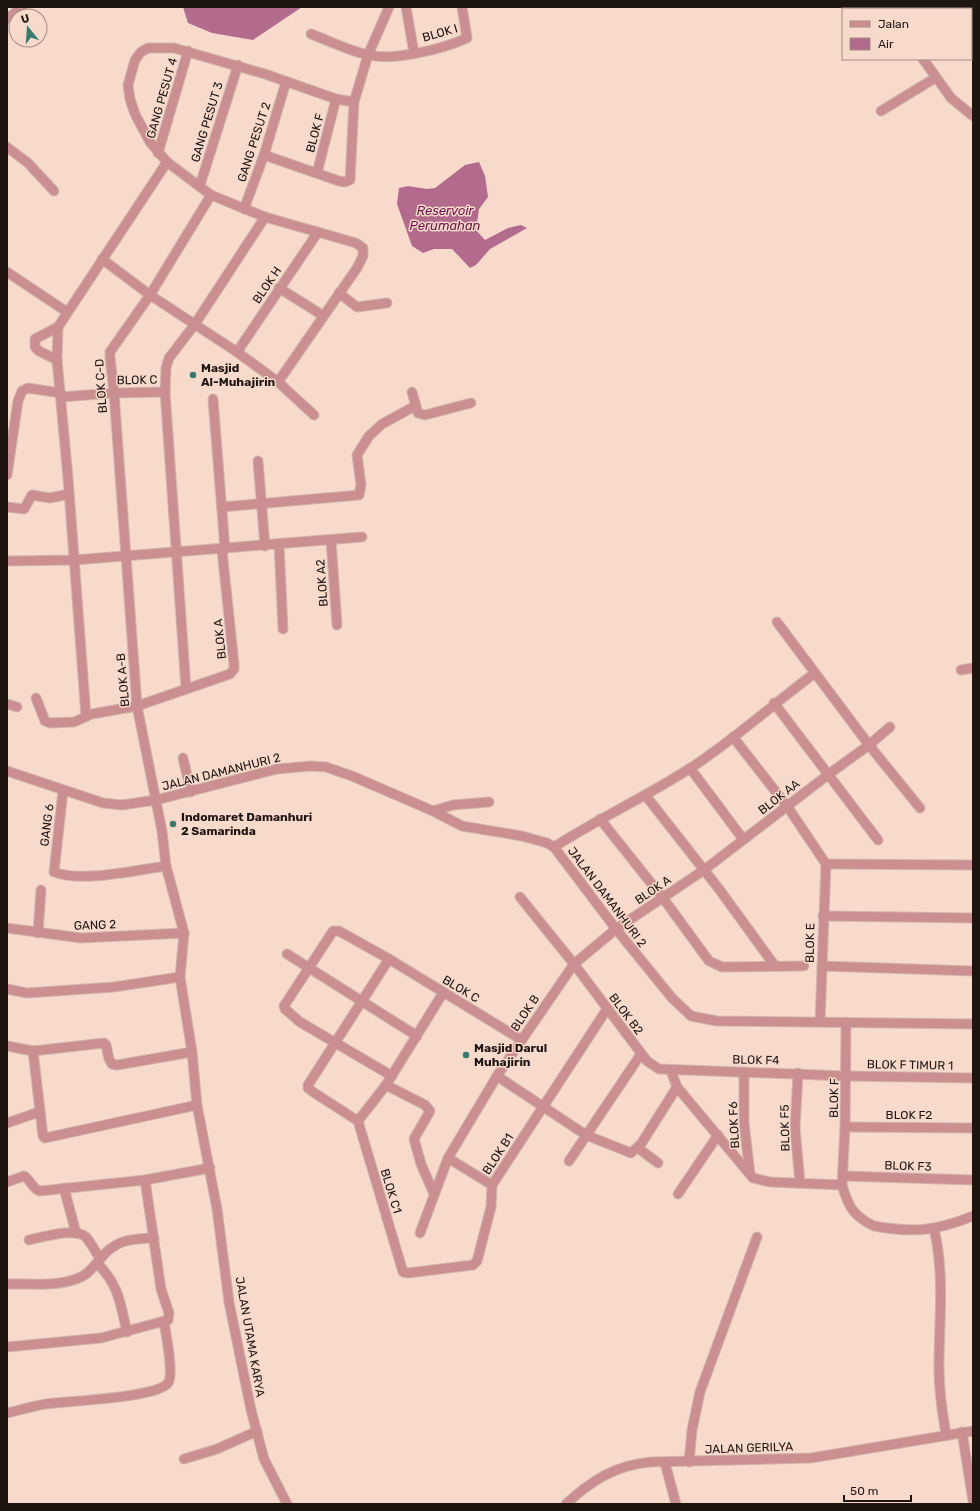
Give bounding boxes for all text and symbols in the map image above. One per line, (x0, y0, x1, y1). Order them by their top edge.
north arrow (8, 8, 48, 48)
legend (842, 8, 972, 60)
text: U (20, 12, 31, 26)
text: Jalan (878, 17, 909, 31)
street label: BLOK I (421, 21, 459, 45)
text: Air (878, 37, 894, 51)
street label: GANG PESUT 4 (144, 55, 180, 140)
street label: GANG PESUT 3 (188, 80, 226, 164)
street label: GANG PESUT 2 (235, 100, 273, 184)
street label: BLOK F (303, 112, 327, 154)
water label: Reservoir Perumahan (409, 203, 481, 233)
street label: BLOK H (250, 264, 284, 306)
street label: BLOK C-D (92, 358, 110, 414)
place label: Masjid Al-Muhajirin (201, 361, 276, 389)
marker: Masjid Al-Muhajirin (188, 370, 198, 380)
street label: BLOK C (116, 373, 158, 387)
street label: BLOK A2 (313, 559, 331, 607)
street label: BLOK A (211, 618, 229, 660)
street label: BLOK A-B (114, 652, 132, 708)
street label: JALAN DAMANHURI 2 (160, 750, 282, 794)
street label: BLOK AA (756, 777, 802, 817)
street label: GANG 6 (37, 803, 57, 847)
place label: Indomaret Damanhuri 2 Samarinda (181, 810, 312, 838)
marker: Indomaret Damanhuri 2 Samarinda (168, 819, 178, 829)
street label: JALAN DAMANHURI 2 (565, 844, 649, 950)
street label: BLOK A (632, 873, 674, 907)
street label: GANG 2 (73, 917, 117, 933)
street label: BLOK E (803, 923, 817, 963)
street label: BLOK C (440, 972, 482, 1006)
street label: BLOK B2 (606, 991, 646, 1037)
street label: BLOK B (508, 992, 542, 1034)
place label: Masjid Darul Muhajirin (474, 1041, 547, 1069)
marker: Masjid Darul Muhajirin (461, 1050, 471, 1060)
street label: BLOK F4 (732, 1053, 780, 1067)
street label: BLOK F TIMUR 1 (867, 1057, 953, 1073)
street label: BLOK F (827, 1078, 841, 1118)
street label: BLOK F6 (726, 1101, 742, 1149)
street label: BLOK F5 (778, 1104, 792, 1152)
street label: BLOK F2 (886, 1108, 932, 1122)
street label: BLOK B1 (480, 1131, 516, 1177)
street label: BLOK F3 (884, 1158, 932, 1174)
street label: BLOK C1 (378, 1167, 404, 1215)
street label: JALAN UTAMA KARYA (233, 1276, 267, 1398)
street label: JALAN GERILYA (704, 1439, 794, 1457)
scale bar (844, 1477, 911, 1503)
text: 50 m (850, 1484, 878, 1498)

